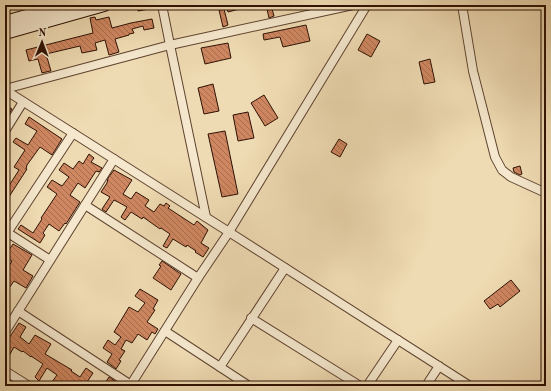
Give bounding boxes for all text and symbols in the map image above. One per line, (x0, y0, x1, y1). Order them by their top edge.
north arrow (22, 22, 62, 62)
text: N (38, 28, 47, 39)

